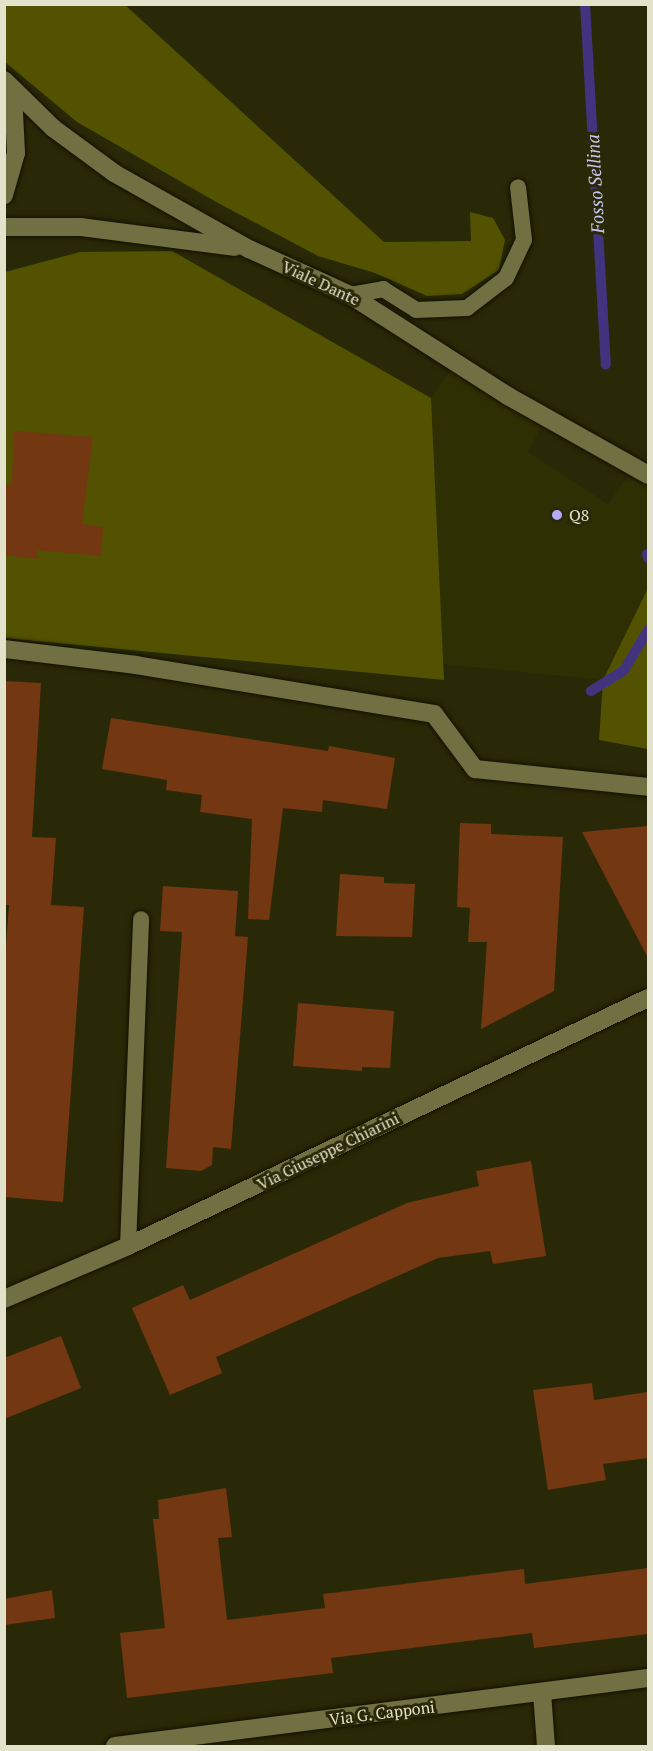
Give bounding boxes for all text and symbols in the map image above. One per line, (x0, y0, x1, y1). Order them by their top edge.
water label: Fosso Sellina (582, 134, 608, 234)
street label: Viale Dante (279, 257, 363, 309)
place label: Q8 (569, 505, 589, 525)
marker: Q8 (550, 508, 564, 522)
street label: Via Giuseppe Chiarini (254, 1108, 402, 1194)
street label: Via G. Capponi (328, 1697, 436, 1729)

